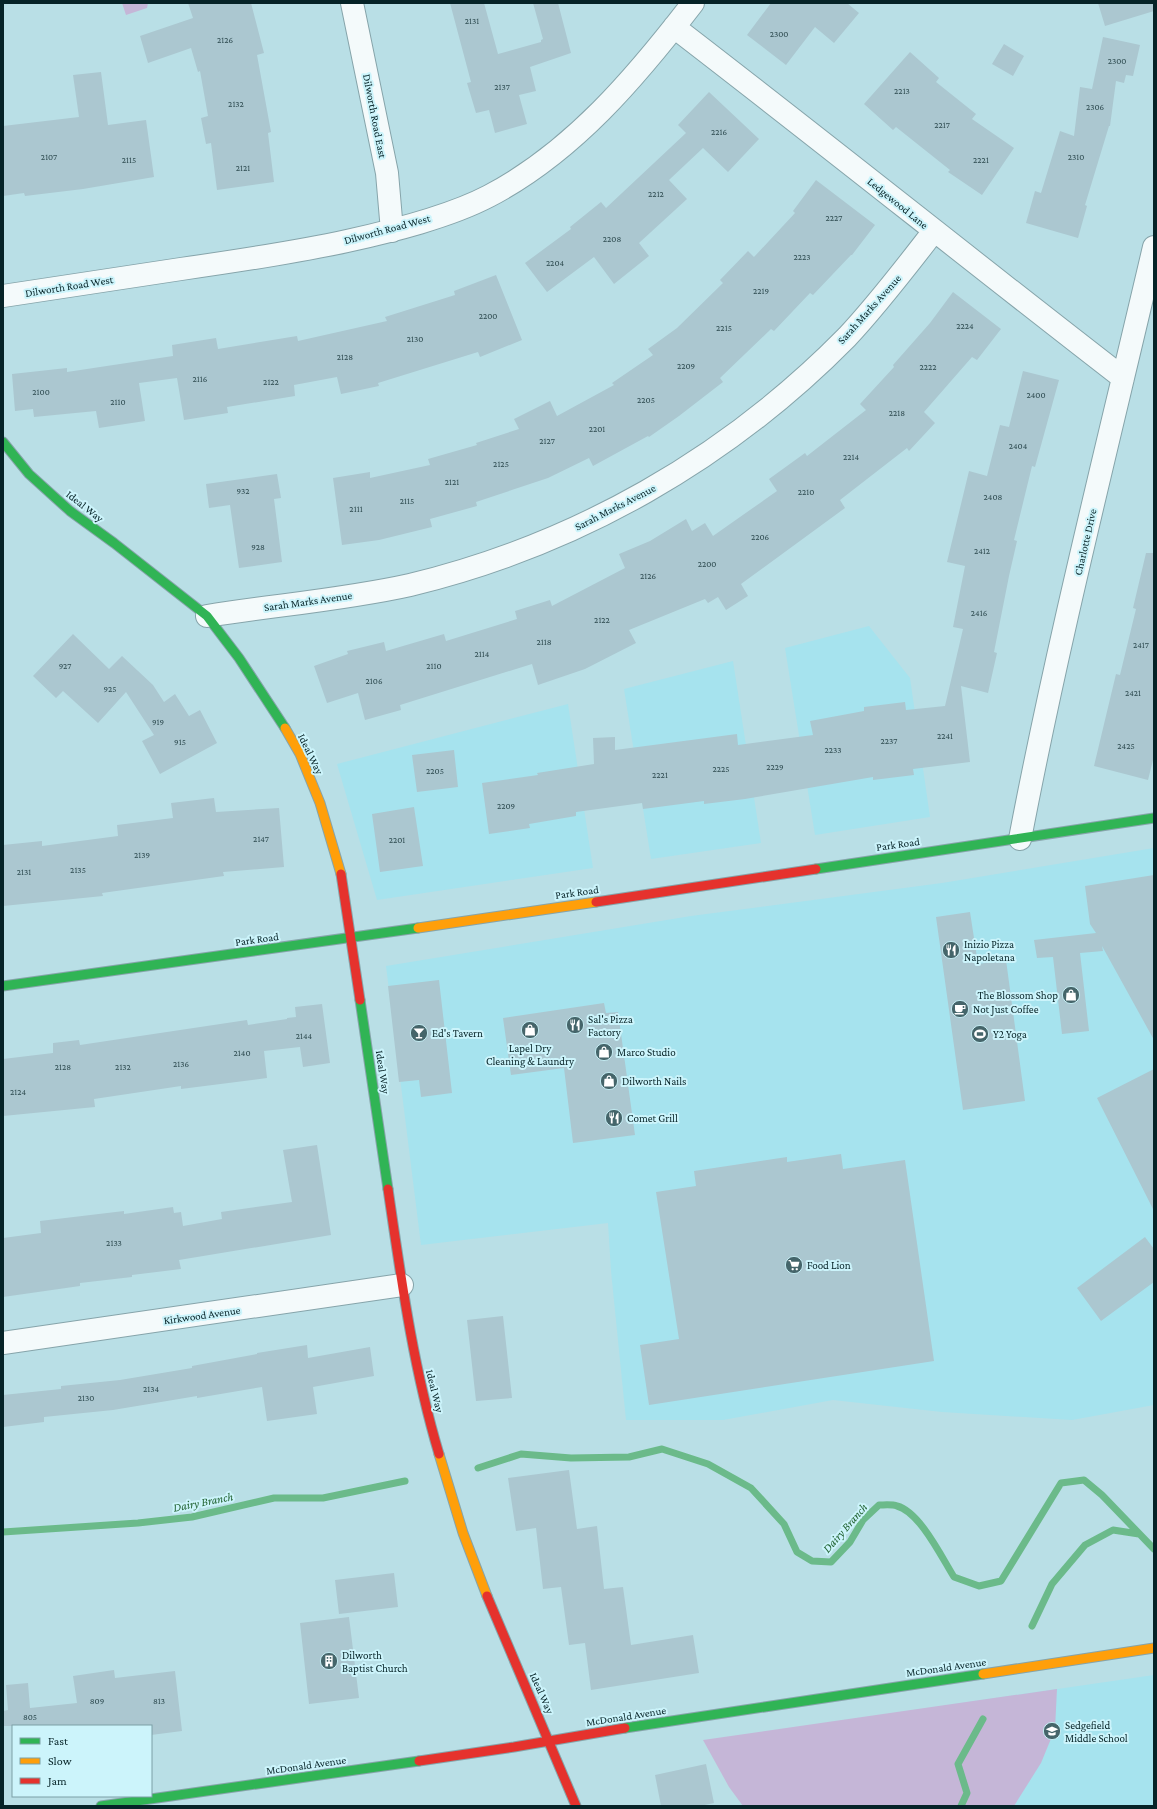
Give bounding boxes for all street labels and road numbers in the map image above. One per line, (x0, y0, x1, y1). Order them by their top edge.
street label: Dilworth Road East (361, 73, 389, 159)
street label: Ledgewood Lane (865, 175, 931, 232)
street label: Dilworth Road West (343, 212, 432, 246)
street label: Sarah Marks Avenue (835, 272, 903, 346)
street label: Dilworth Road West (24, 273, 114, 299)
street label: Sarah Marks Avenue (573, 481, 658, 533)
street label: Ideal Way (63, 488, 107, 526)
street label: Charlotte Drive (1072, 508, 1098, 576)
street label: Sarah Marks Avenue (263, 589, 353, 613)
street label: Ideal Way (295, 732, 326, 778)
street label: Park Road (875, 835, 921, 853)
street label: Park Road (554, 883, 600, 901)
street label: Park Road (234, 930, 280, 948)
street label: Ideal Way (373, 1049, 392, 1096)
street label: Kirkwood Avenue (163, 1304, 241, 1326)
street label: Ideal Way (423, 1368, 446, 1415)
street label: McDonald Avenue (905, 1655, 987, 1679)
street label: Ideal Way (527, 1671, 557, 1717)
street label: McDonald Avenue (585, 1704, 667, 1728)
street label: McDonald Avenue (265, 1753, 347, 1777)

